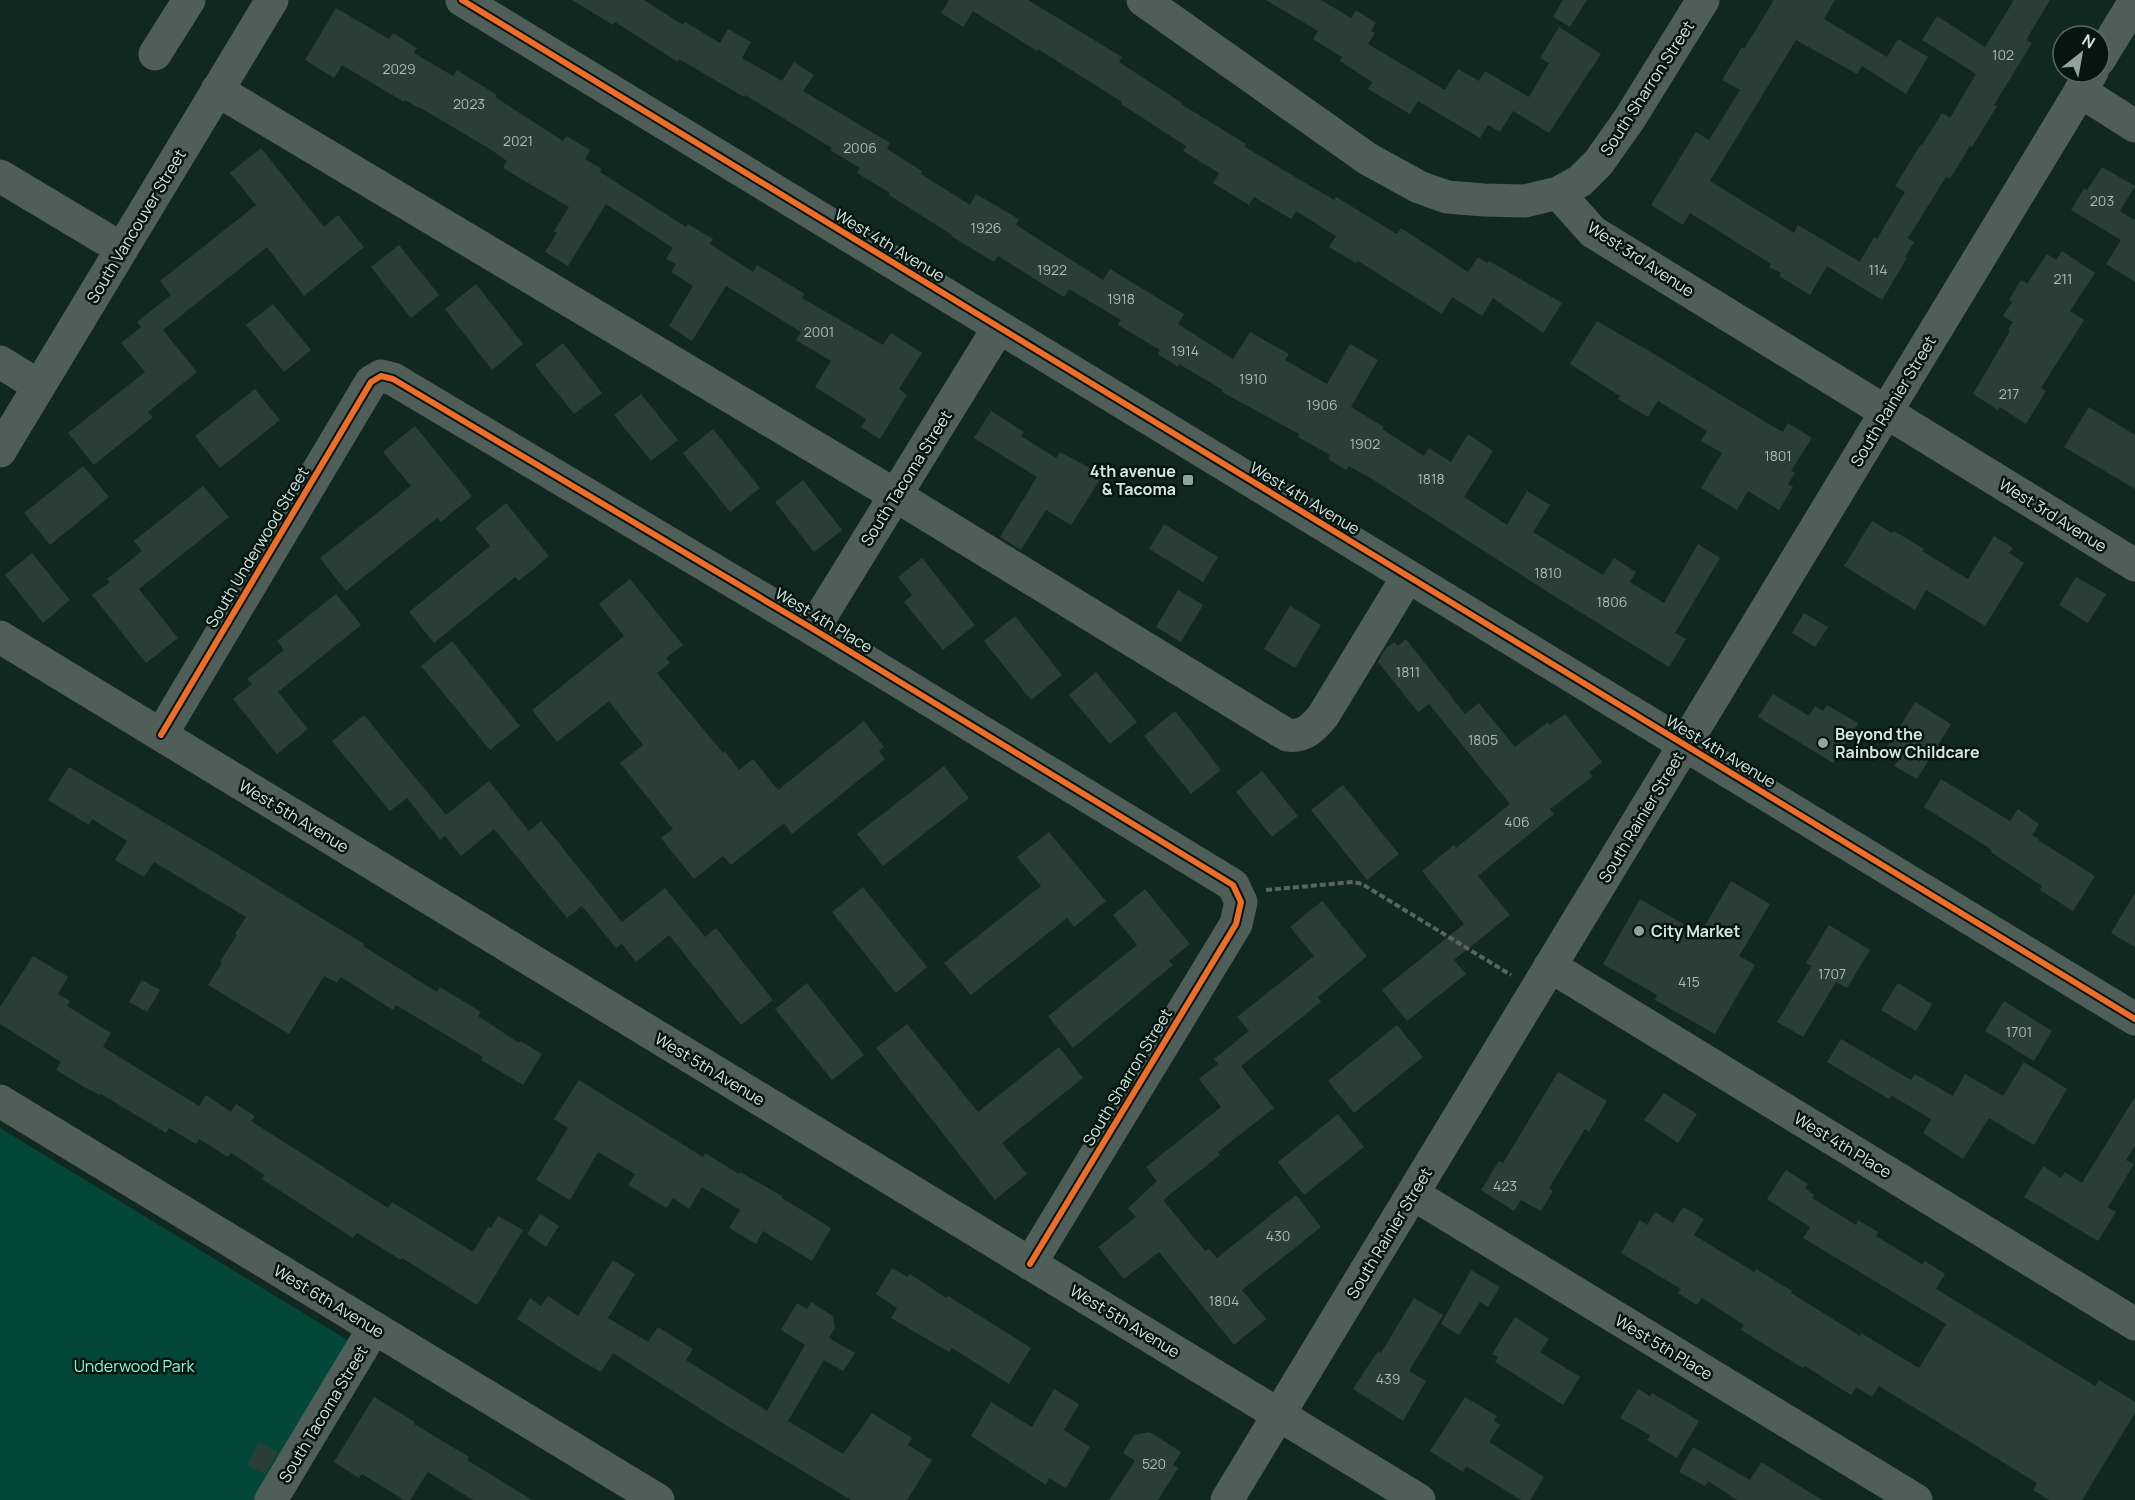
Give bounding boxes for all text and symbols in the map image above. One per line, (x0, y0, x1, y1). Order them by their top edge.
street label: South Sharron Street (1595, 16, 1699, 160)
north arrow (2051, 24, 2111, 84)
text: N (2078, 29, 2099, 54)
house number: 102 (1992, 45, 2014, 64)
house number: 2029 (382, 59, 416, 78)
house number: 2023 (453, 94, 485, 113)
house number: 2021 (503, 131, 533, 150)
house number: 2006 (843, 138, 877, 157)
street label: South Vancouver Street (81, 145, 191, 307)
house number: 203 (2090, 191, 2114, 210)
street label: West 4th Avenue (831, 203, 949, 287)
street label: West 3rd Avenue (1583, 216, 1699, 302)
house number: 1926 (971, 218, 1001, 237)
house number: 1922 (1037, 260, 1067, 279)
house number: 114 (1868, 260, 1888, 279)
house number: 211 (2054, 269, 2072, 288)
house number: 1918 (1107, 289, 1135, 308)
house number: 2001 (804, 322, 834, 341)
street label: South Rainier Street (1845, 331, 1941, 471)
house number: 1914 (1171, 341, 1199, 360)
house number: 1910 (1239, 369, 1267, 388)
house number: 217 (1999, 384, 2019, 403)
house number: 1906 (1306, 395, 1338, 414)
street label: South Tacoma Street (855, 406, 957, 550)
house number: 1902 (1350, 434, 1380, 453)
house number: 1801 (1764, 446, 1792, 465)
street label: West 4th Avenue (1246, 456, 1364, 540)
place label: 4th avenue & Tacoma (1090, 460, 1176, 500)
street label: South Underwood Street (200, 463, 314, 631)
house number: 1818 (1417, 469, 1445, 488)
marker: 4th avenue & Tacoma (1181, 473, 1195, 487)
street label: West 3rd Avenue (1995, 473, 2111, 557)
house number: 1810 (1534, 563, 1562, 582)
street label: West 4th Place (771, 582, 877, 658)
house number: 1806 (1597, 592, 1627, 611)
house number: 1811 (1396, 662, 1420, 681)
street label: West 4th Avenue (1662, 709, 1780, 793)
place label: Beyond the Rainbow Childcare (1835, 723, 1980, 763)
house number: 1805 (1468, 730, 1498, 749)
marker: Beyond the Rainbow Childcare (1816, 736, 1830, 750)
street label: South Rainier Street (1593, 747, 1689, 887)
street label: West 5th Avenue (235, 775, 353, 857)
house number: 406 (1504, 812, 1530, 831)
place label: City Market (1651, 920, 1741, 942)
marker: City Market (1632, 924, 1646, 938)
house number: 1707 (1818, 964, 1846, 983)
house number: 415 (1678, 972, 1700, 991)
street label: South Sharron Street (1077, 1004, 1177, 1150)
house number: 1701 (2006, 1022, 2032, 1041)
street label: West 5th Avenue (651, 1028, 769, 1110)
street label: West 4th Place (1790, 1107, 1896, 1183)
street label: South Rainier Street (1341, 1163, 1437, 1303)
house number: 423 (1493, 1176, 1517, 1195)
house number: 430 (1266, 1226, 1290, 1245)
street label: West 6th Avenue (270, 1259, 388, 1343)
street label: West 5th Avenue (1066, 1280, 1184, 1362)
house number: 1804 (1209, 1291, 1239, 1310)
street label: West 5th Place (1611, 1309, 1717, 1385)
street label: South Tacoma Street (273, 1341, 373, 1487)
park label: Underwood Park (74, 1355, 195, 1377)
house number: 439 (1376, 1369, 1400, 1388)
house number: 520 (1142, 1454, 1166, 1473)

